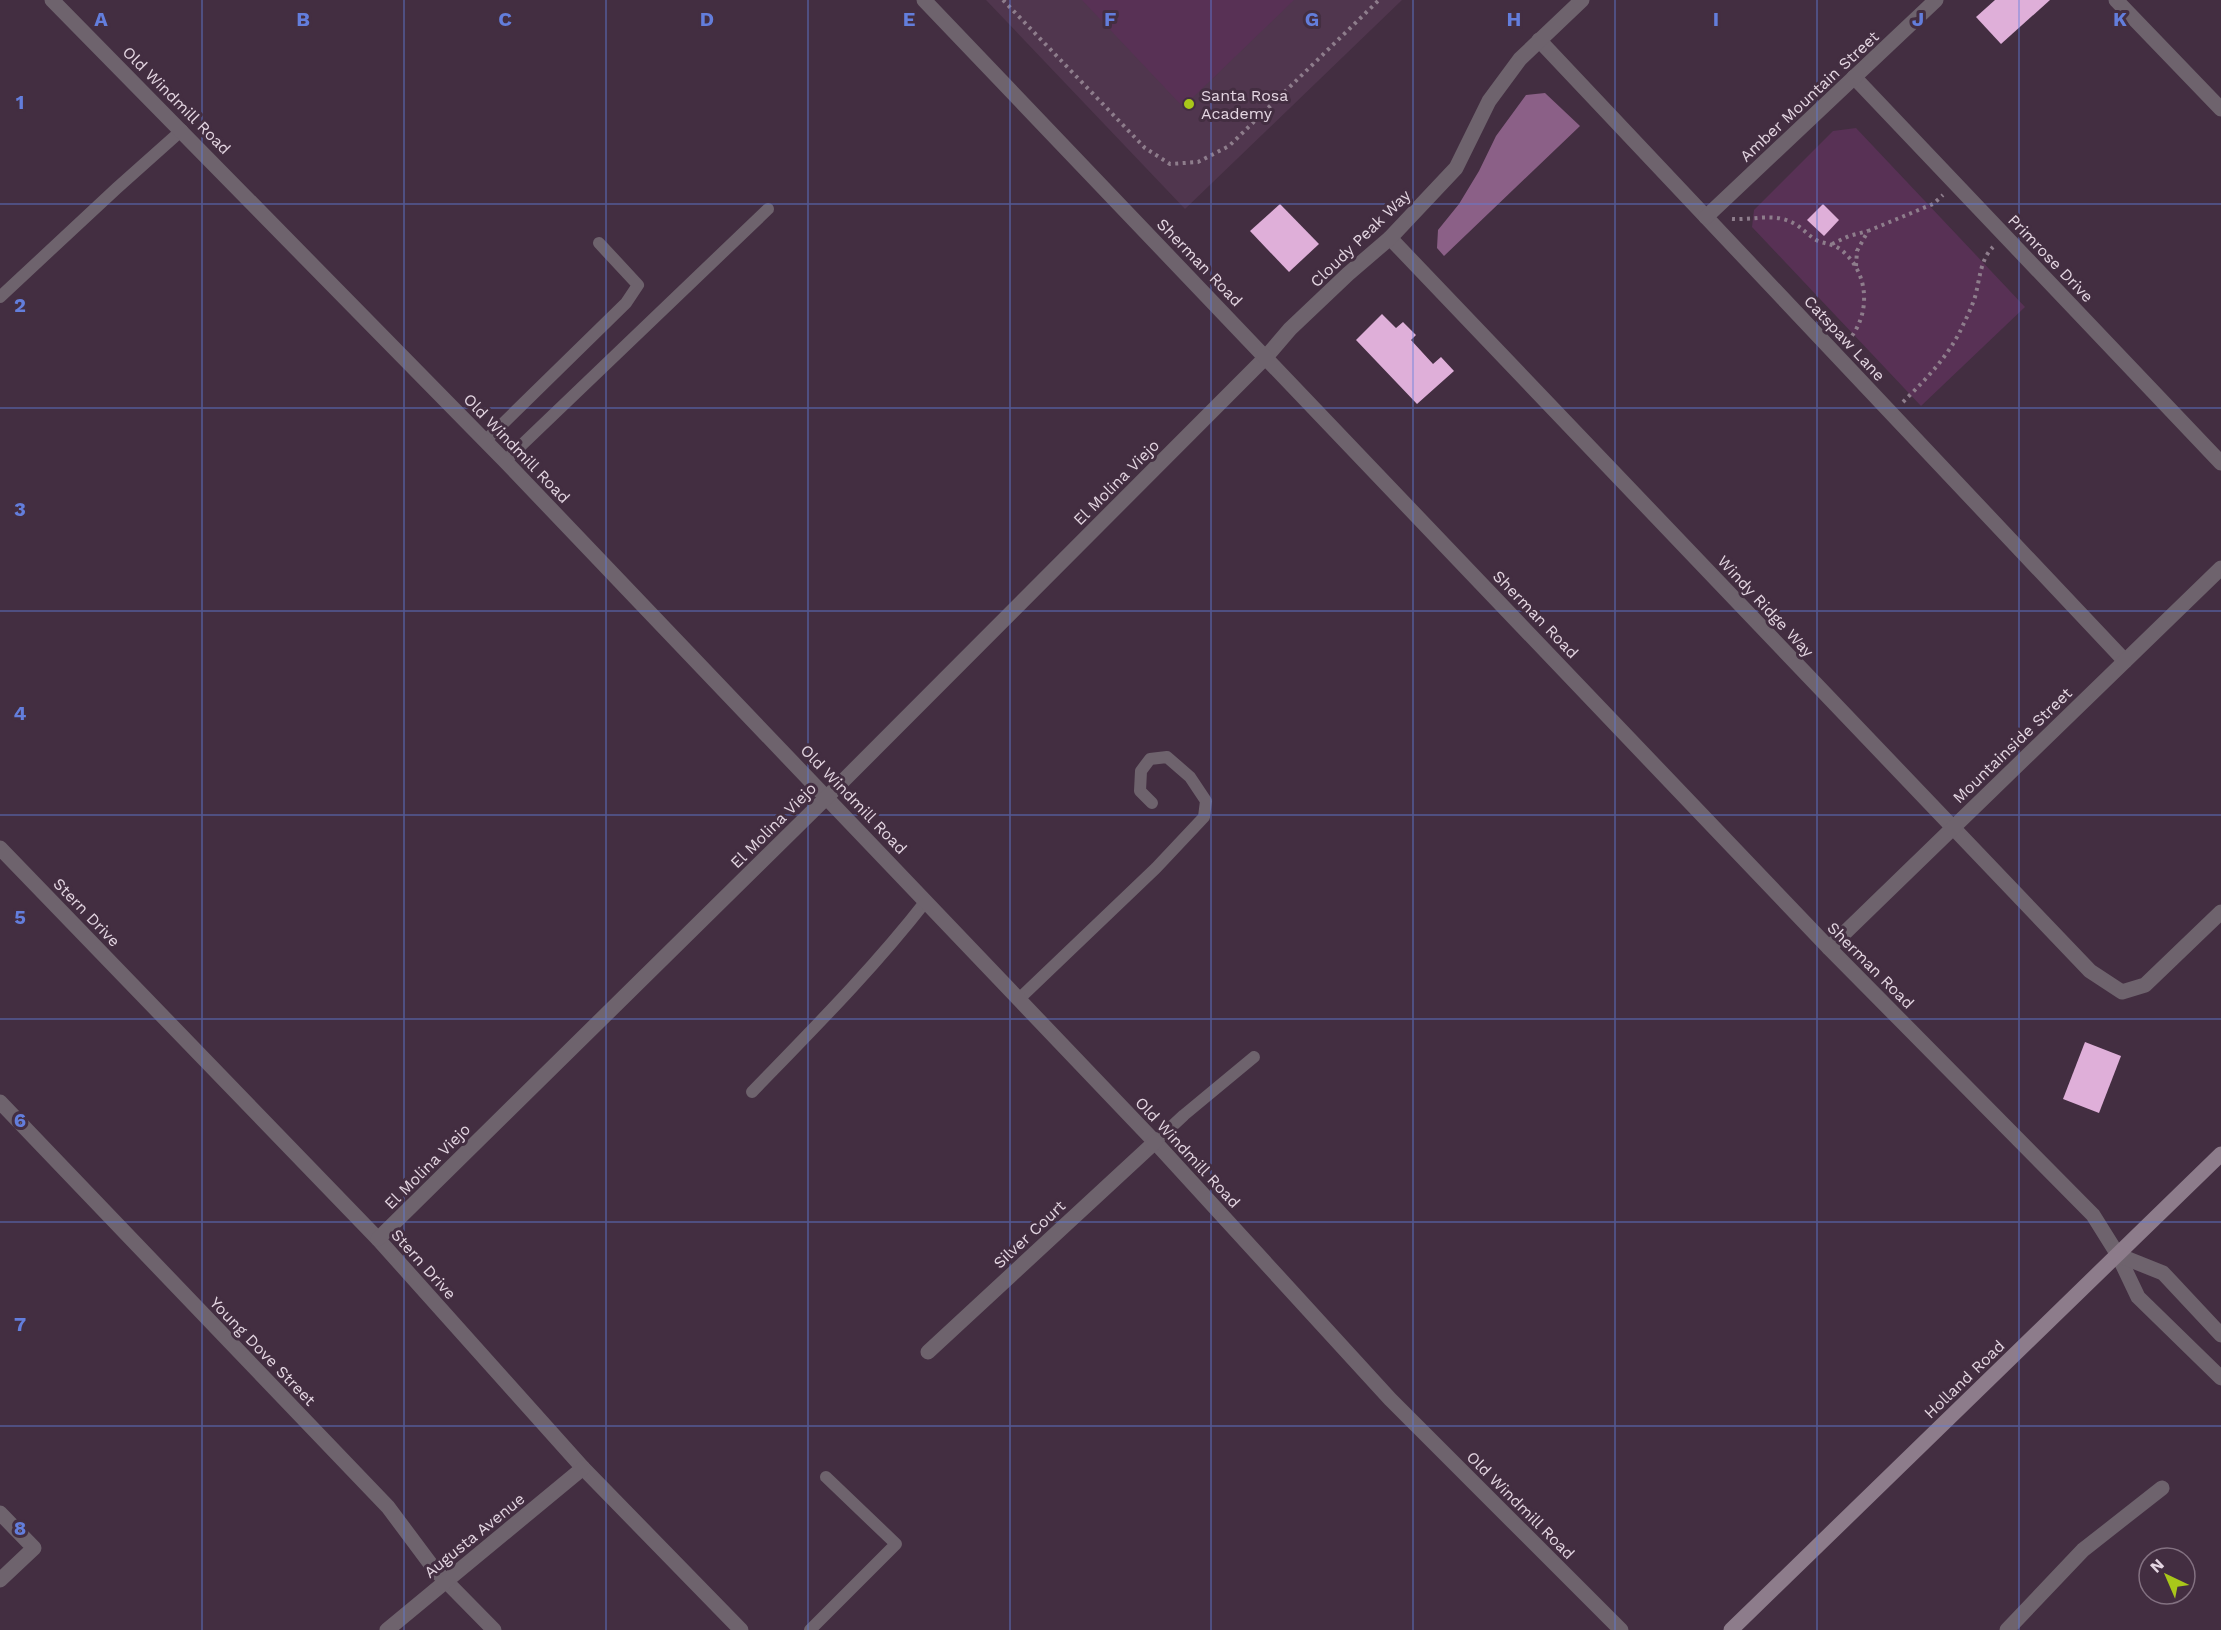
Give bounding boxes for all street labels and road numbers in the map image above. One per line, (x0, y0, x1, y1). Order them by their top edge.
street label: Amber Mountain Street (1736, 27, 1883, 166)
street label: Old Windmill Road (119, 42, 235, 158)
street label: Cloudy Peak Way (1306, 185, 1415, 291)
street label: Primrose Drive (2004, 211, 2097, 306)
street label: Sherman Road (1153, 215, 1246, 310)
street label: Catspaw Lane (1800, 292, 1889, 385)
street label: Old Windmill Road (460, 390, 574, 507)
street label: El Molina Viejo (1070, 436, 1163, 529)
street label: Windy Ridge Way (1714, 552, 1818, 662)
street label: Sherman Road (1489, 567, 1582, 662)
street label: Mountainside Street (1949, 683, 2076, 807)
street label: Old Windmill Road (797, 741, 911, 858)
street label: El Molina Viejo (727, 779, 820, 872)
street label: Stern Drive (49, 874, 124, 951)
street label: Sherman Road (1823, 918, 1918, 1013)
street label: Old Windmill Road (1131, 1093, 1244, 1212)
street label: El Molina Viejo (381, 1120, 474, 1213)
street label: Silver Court (989, 1196, 1069, 1272)
street label: Stern Drive (387, 1225, 460, 1303)
street label: Young Dove Street (206, 1293, 320, 1410)
street label: Holland Road (1920, 1336, 2009, 1422)
street label: Old Windmill Road (1463, 1447, 1579, 1563)
street label: Augusta Avenue (420, 1489, 528, 1582)

